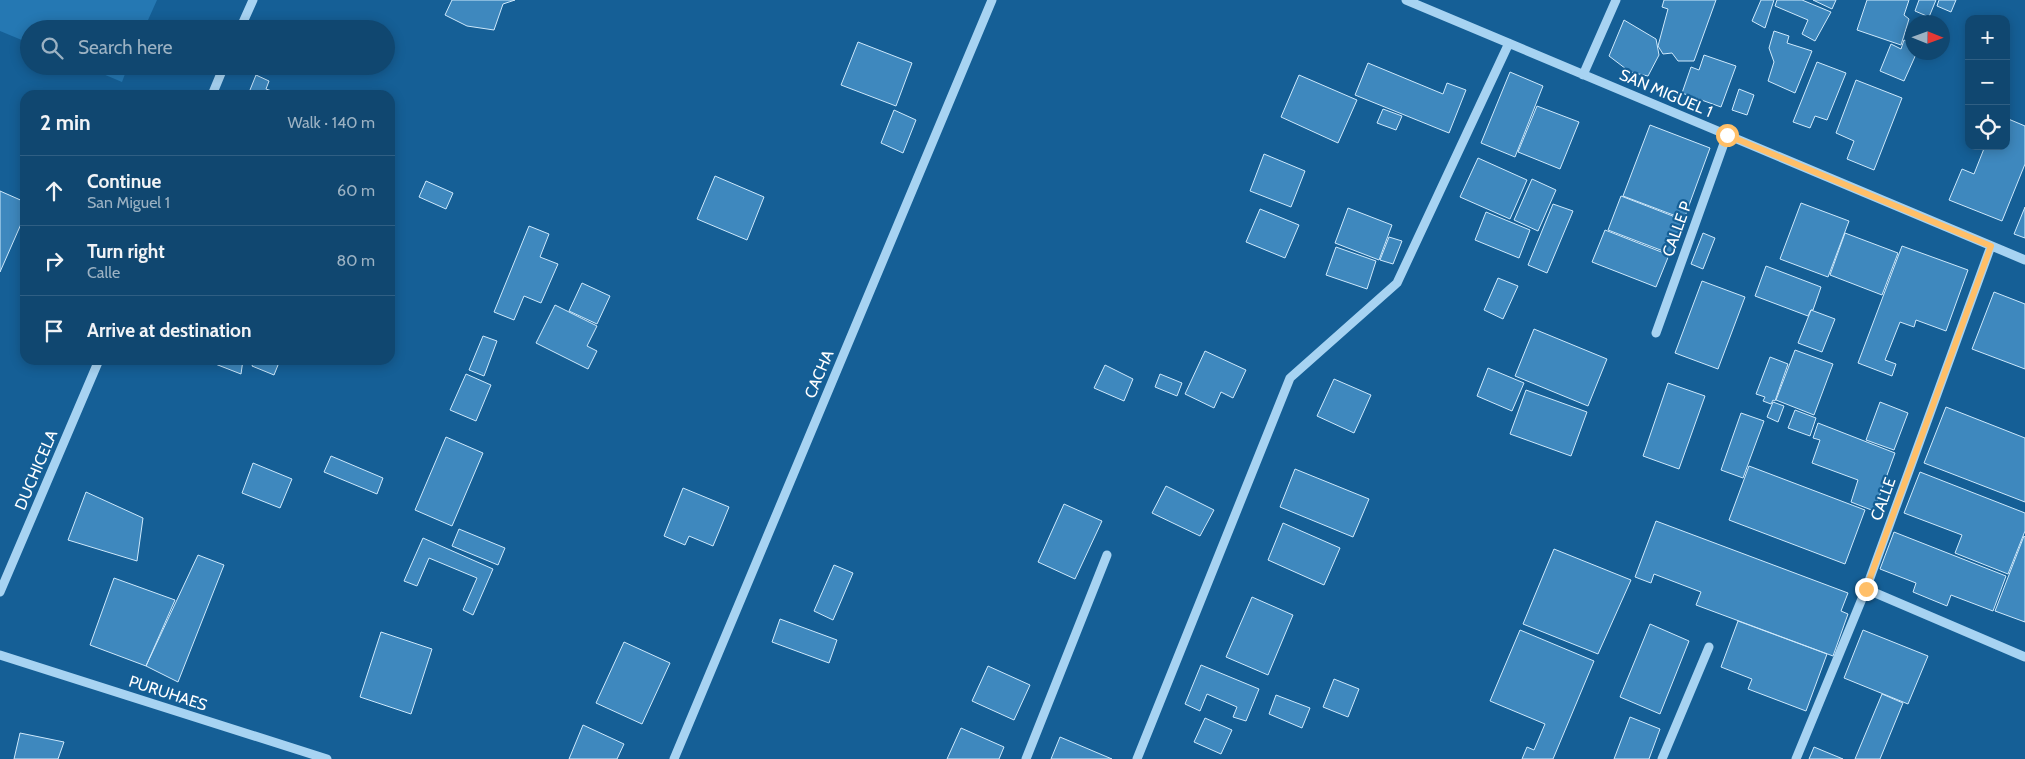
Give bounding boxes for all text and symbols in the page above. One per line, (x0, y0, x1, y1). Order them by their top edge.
north arrow (1905, 15, 1950, 60)
map controls (1965, 15, 2010, 150)
button: + (1965, 15, 2010, 60)
search box (20, 20, 395, 75)
icon: search (38, 34, 66, 62)
text: Search here (78, 36, 172, 59)
button: − (1965, 60, 2010, 105)
street label: SAN MIGUEL 1 (1617, 65, 1715, 121)
button: locate (1965, 105, 2010, 150)
text: 2 min (40, 110, 91, 135)
text: Walk · 140 m (288, 113, 375, 132)
route start (1716, 124, 1739, 147)
text: Continue (87, 170, 161, 193)
icon: ahead (40, 177, 68, 205)
text: 60 m (337, 181, 375, 200)
text: San Miguel 1 (87, 193, 170, 212)
street label: CALLE P (1658, 199, 1696, 259)
text: Turn right (87, 240, 165, 263)
icon: right (40, 247, 68, 275)
text: 80 m (337, 251, 375, 270)
text: Calle (87, 263, 120, 282)
icon: arrive (40, 317, 68, 345)
text: Arrive at destination (87, 319, 251, 342)
street label: CACHA (800, 347, 838, 401)
street label: DUCHICELA (11, 427, 61, 513)
street label: CALLE (1866, 475, 1900, 523)
route end (1855, 578, 1878, 601)
street label: PURUHAES (126, 671, 210, 715)

